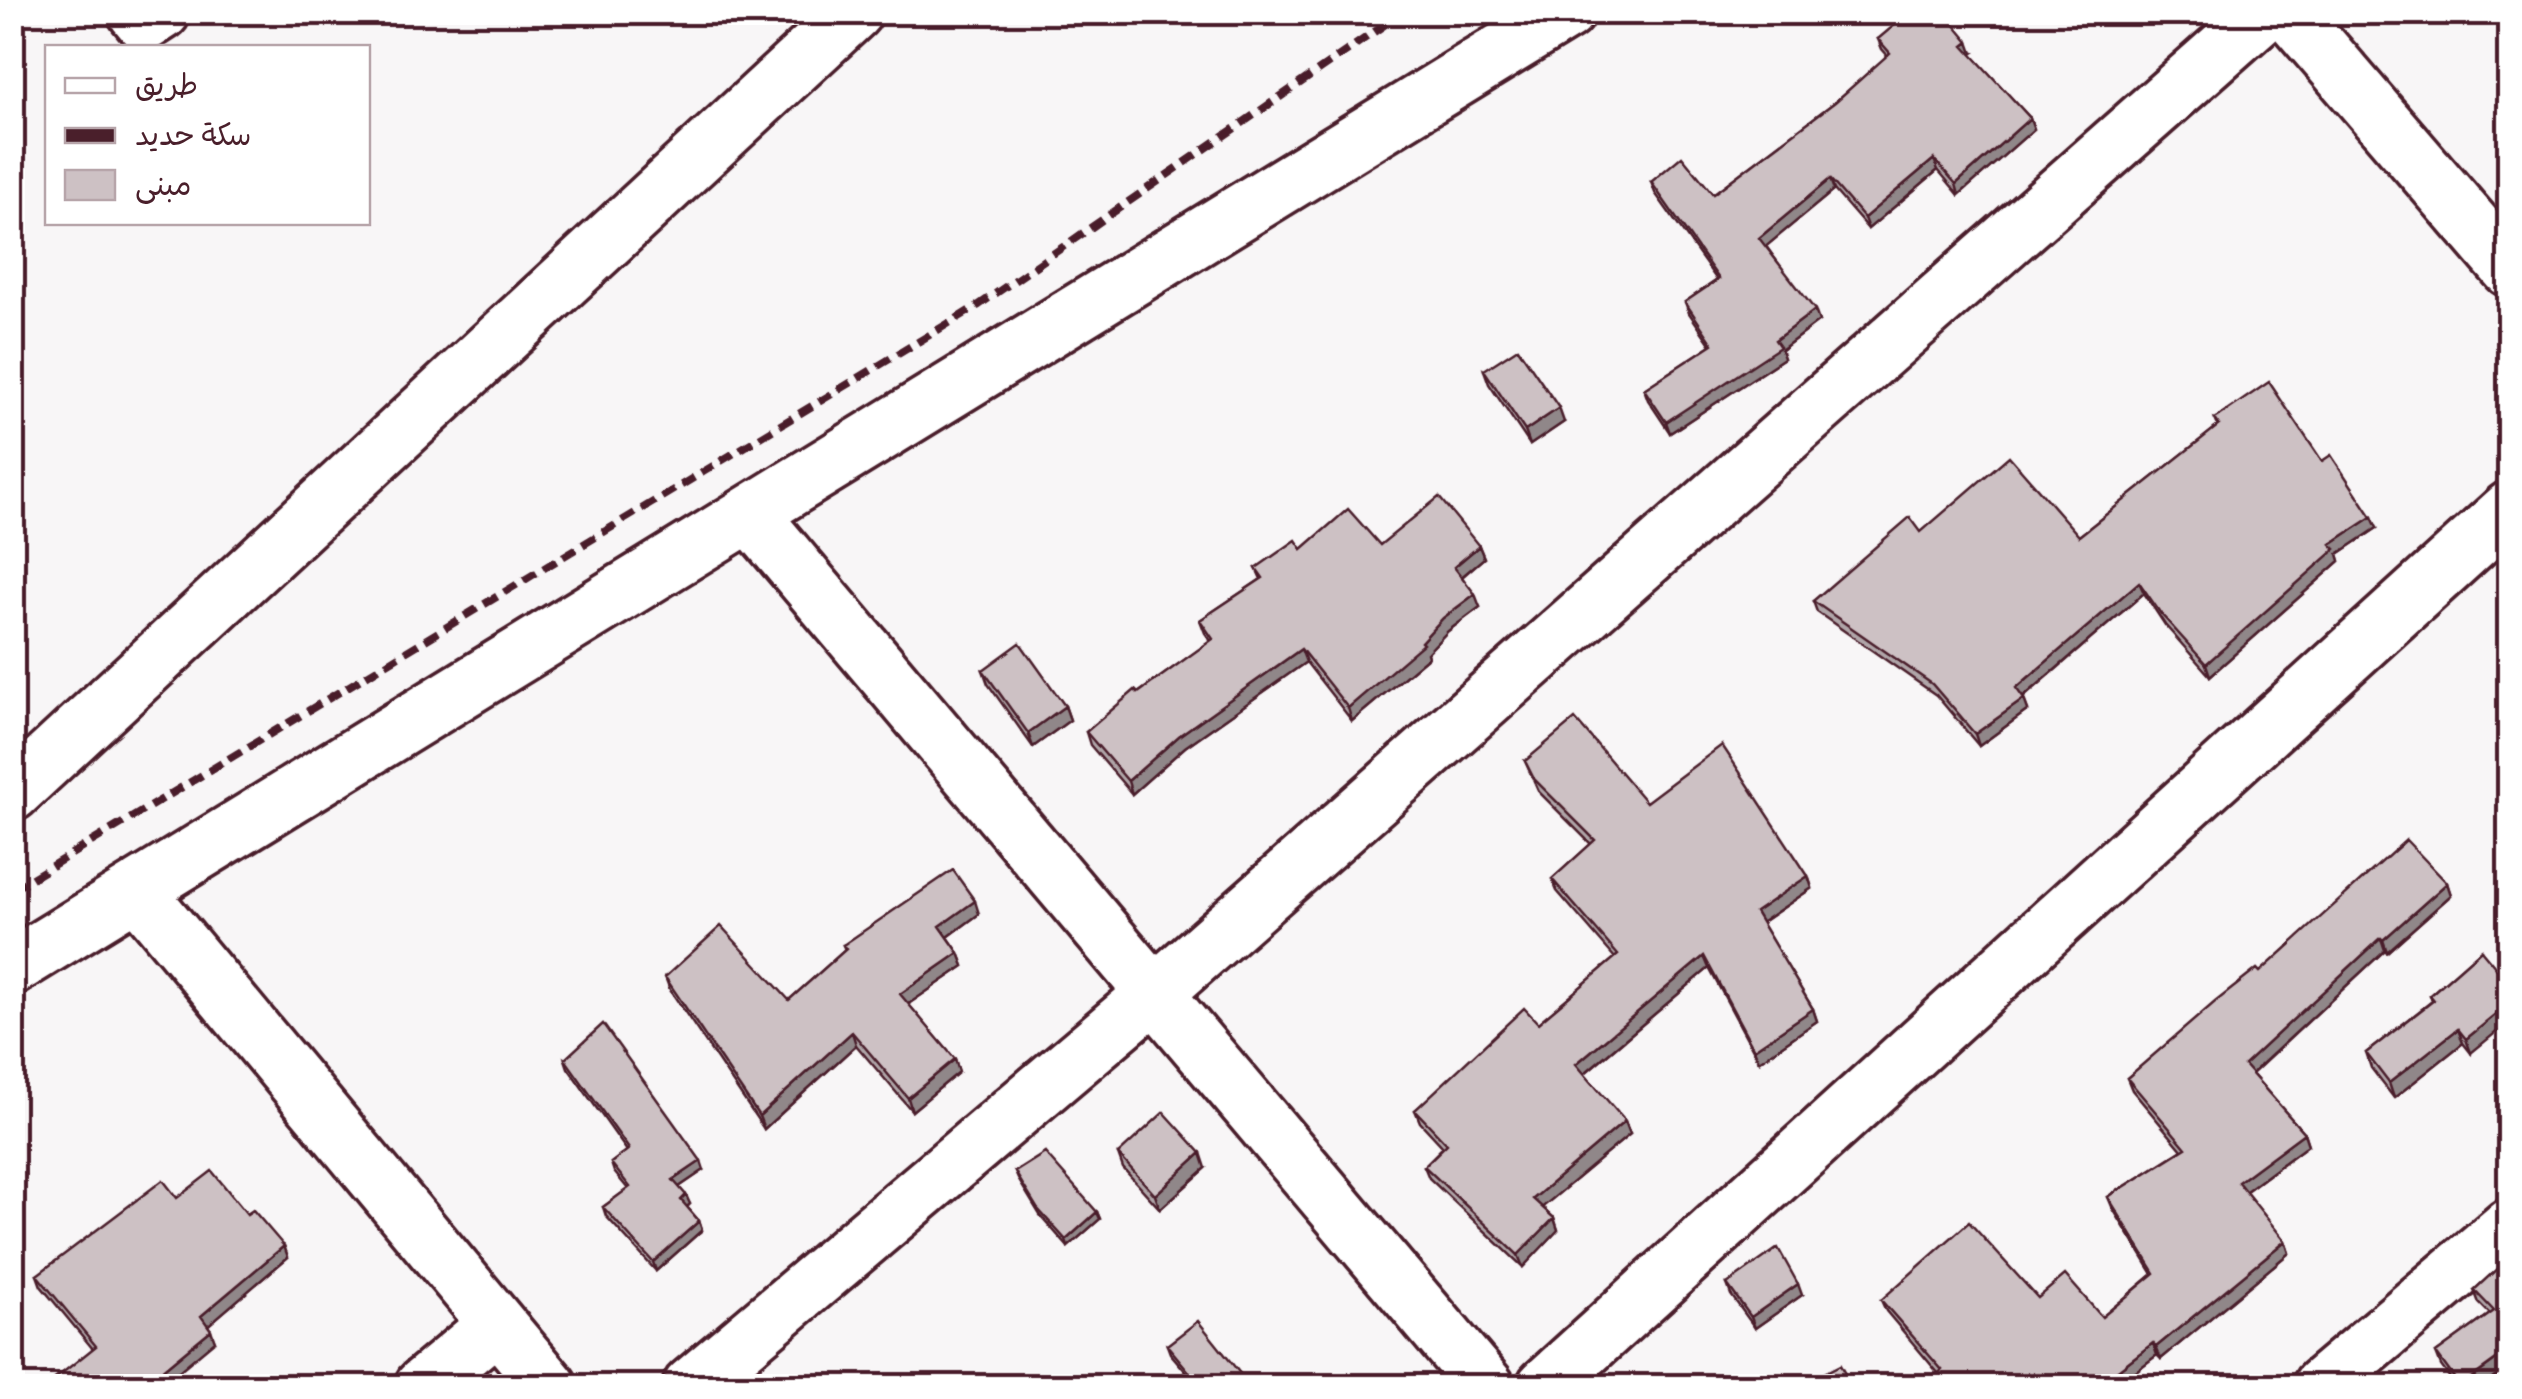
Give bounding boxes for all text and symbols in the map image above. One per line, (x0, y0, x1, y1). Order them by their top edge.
legend (45, 45, 370, 225)
text: طريق (135, 66, 198, 103)
text: سكة حديد (135, 116, 252, 153)
text: مبنى (135, 166, 191, 204)

